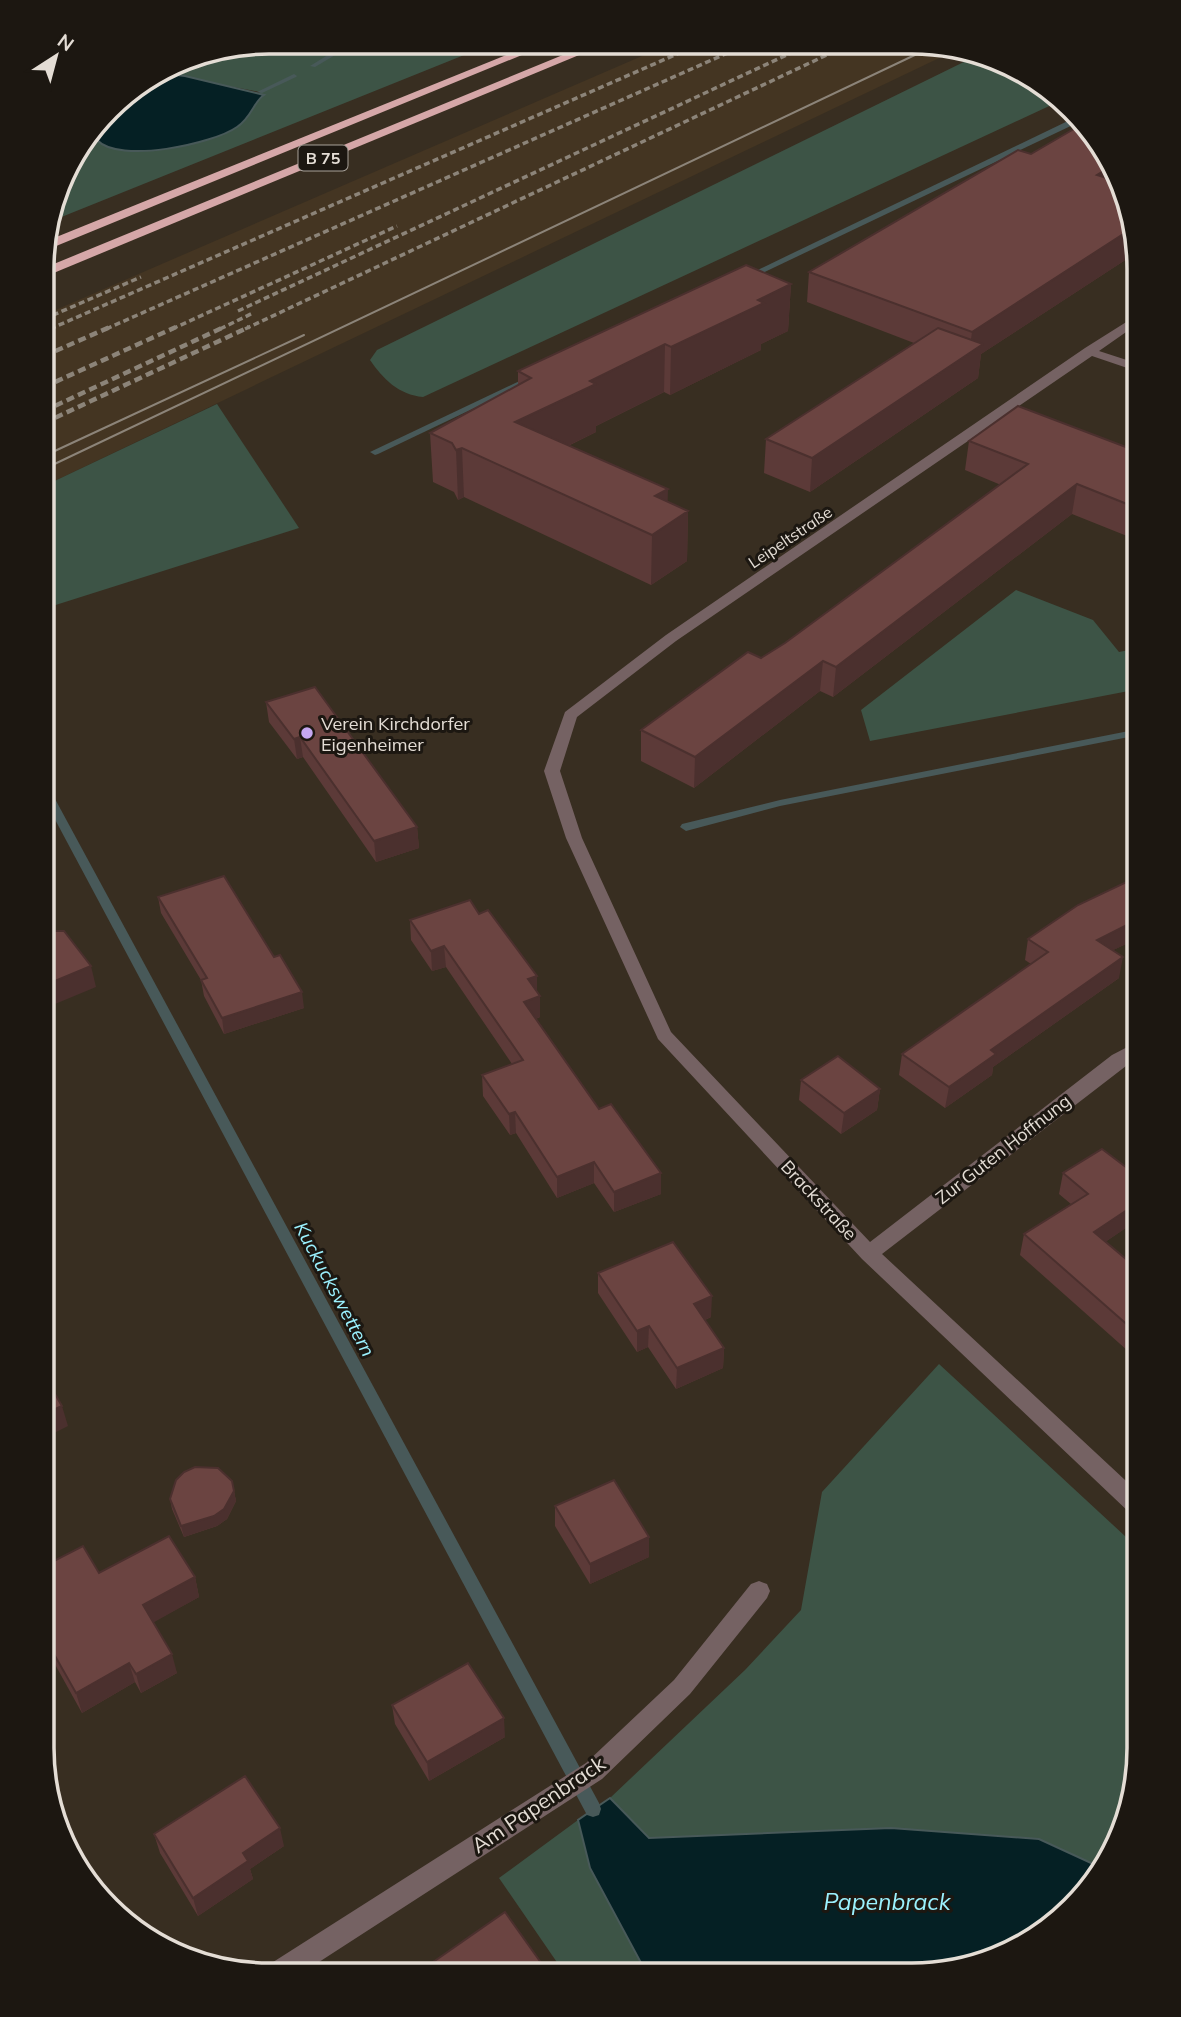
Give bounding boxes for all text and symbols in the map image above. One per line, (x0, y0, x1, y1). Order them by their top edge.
north arrow (21, 21, 91, 91)
text: N (53, 28, 79, 56)
road number: B 75 (298, 146, 348, 170)
street label: Leipeltstraße (744, 502, 836, 572)
place label: Verein Kirchdorfer Eigenheimer (321, 712, 470, 756)
marker: Verein Kirchdorfer Eigenheimer (299, 725, 315, 741)
street label: Zur Guten Hoffnung (931, 1089, 1075, 1209)
street label: Brackstraße (776, 1155, 862, 1245)
water label: Kuckuckswettern (289, 1217, 381, 1361)
street label: Am Papenbrack (466, 1750, 610, 1858)
water label: Papenbrack (823, 1887, 952, 1916)

